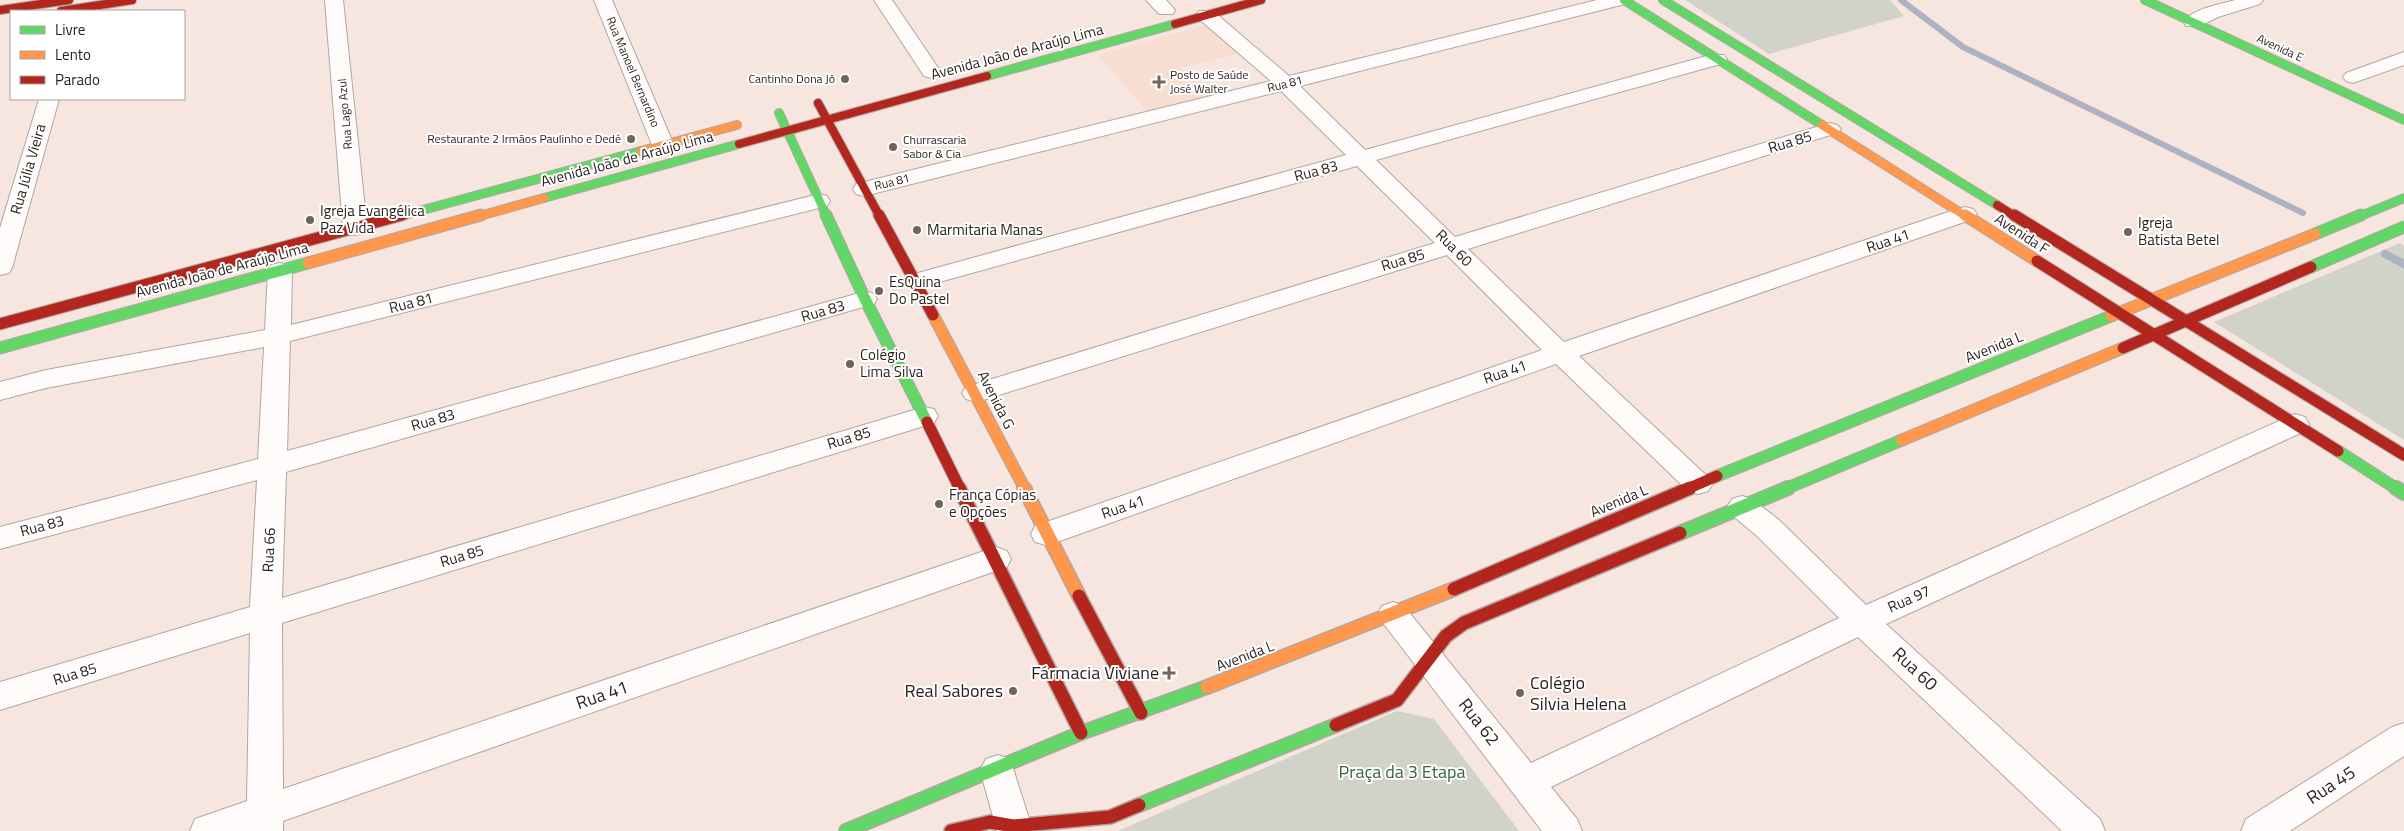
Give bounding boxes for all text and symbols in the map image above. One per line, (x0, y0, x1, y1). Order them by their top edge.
legend (10, 10, 185, 100)
street label: Rua Manoel Bernardino (602, 14, 665, 130)
street label: Avenida João de Araújo Lima (928, 17, 1106, 86)
text: Livre (55, 18, 85, 41)
street label: Avenida E (2254, 29, 2307, 67)
text: Lento (55, 43, 91, 66)
place label: Posto de Saúde José Walter (1170, 65, 1249, 98)
text: Parado (55, 68, 100, 91)
place label: Cantinho Dona Jô (748, 69, 835, 88)
street label: Rua 81 (1265, 70, 1305, 97)
marker: Cantinho Dona Jô (839, 73, 851, 85)
marker: Posto de Saúde José Walter (1152, 75, 1166, 89)
street label: Rua Lago Azul (332, 78, 357, 150)
street label: Rua Júlia Vieira (4, 120, 52, 217)
street label: Avenida João de Araújo Lima (538, 124, 716, 193)
street label: Rua 85 (1765, 124, 1815, 159)
place label: Restaurante 2 Irmãos Paulinho e Dedé (427, 129, 621, 148)
place label: Churrascaria Sabor & Cia (903, 130, 966, 163)
marker: Restaurante 2 Irmãos Paulinho e Dedé (625, 133, 637, 145)
marker: Churrascaria Sabor & Cia (887, 141, 899, 153)
street label: Rua 83 (1291, 154, 1340, 187)
street label: Rua 81 (872, 168, 912, 195)
place label: Igreja Evangélica Paz Vida (320, 199, 425, 239)
street label: Avenida F (1990, 207, 2054, 260)
place label: Igreja Batista Betel (2138, 211, 2219, 251)
marker: Igreja Evangélica Paz Vida (304, 214, 316, 226)
place label: Marmitaria Manas (927, 218, 1043, 241)
street label: Rua 41 (1863, 222, 1913, 259)
marker: Marmitaria Manas (911, 224, 923, 236)
street label: Rua 60 (1430, 224, 1478, 272)
marker: Igreja Batista Betel (2122, 226, 2134, 238)
street label: Avenida João de Araújo Lima (133, 235, 311, 304)
street label: Rua 85 (1378, 242, 1428, 277)
place label: EsQuina Do Pastel (889, 270, 950, 310)
marker: EsQuina Do Pastel (873, 285, 885, 297)
street label: Rua 81 (386, 286, 435, 319)
street label: Rua 83 (798, 293, 848, 328)
street label: Avenida L (1961, 325, 2026, 369)
place label: Colégio Lima Silva (860, 343, 924, 383)
street label: Rua 41 (1480, 353, 1530, 390)
marker: Colégio Lima Silva (844, 358, 856, 370)
street label: Avenida G (972, 367, 1021, 433)
street label: Rua 83 (408, 402, 458, 437)
street label: Rua 85 (824, 420, 874, 455)
street label: Avenida L (1586, 478, 1651, 523)
place label: França Cópias e Opções (949, 483, 1036, 523)
street label: Rua 41 (1098, 488, 1148, 525)
marker: França Cópias e Opções (933, 498, 945, 510)
street label: Rua 83 (17, 509, 66, 542)
street label: Rua 66 (256, 527, 281, 573)
street label: Rua 85 (437, 538, 487, 573)
street label: Rua 97 (1884, 579, 1934, 618)
street label: Avenida L (1212, 634, 1277, 677)
street label: Rua 60 (1886, 640, 1944, 697)
street label: Rua 85 (50, 656, 100, 691)
place label: Fármacia Viviane (1031, 659, 1159, 686)
marker: Fármacia Viviane (1163, 667, 1175, 679)
place label: Colégio Silvia Helena (1530, 669, 1627, 717)
street label: Rua 41 (572, 673, 632, 716)
place label: Real Sabores (905, 677, 1003, 704)
marker: Real Sabores (1007, 685, 1019, 697)
marker: Colégio Silvia Helena (1514, 687, 1526, 699)
street label: Rua 62 (1452, 692, 1507, 751)
park label: Praça da 3 Etapa (1339, 758, 1465, 785)
street label: Rua 45 (2301, 759, 2361, 811)

